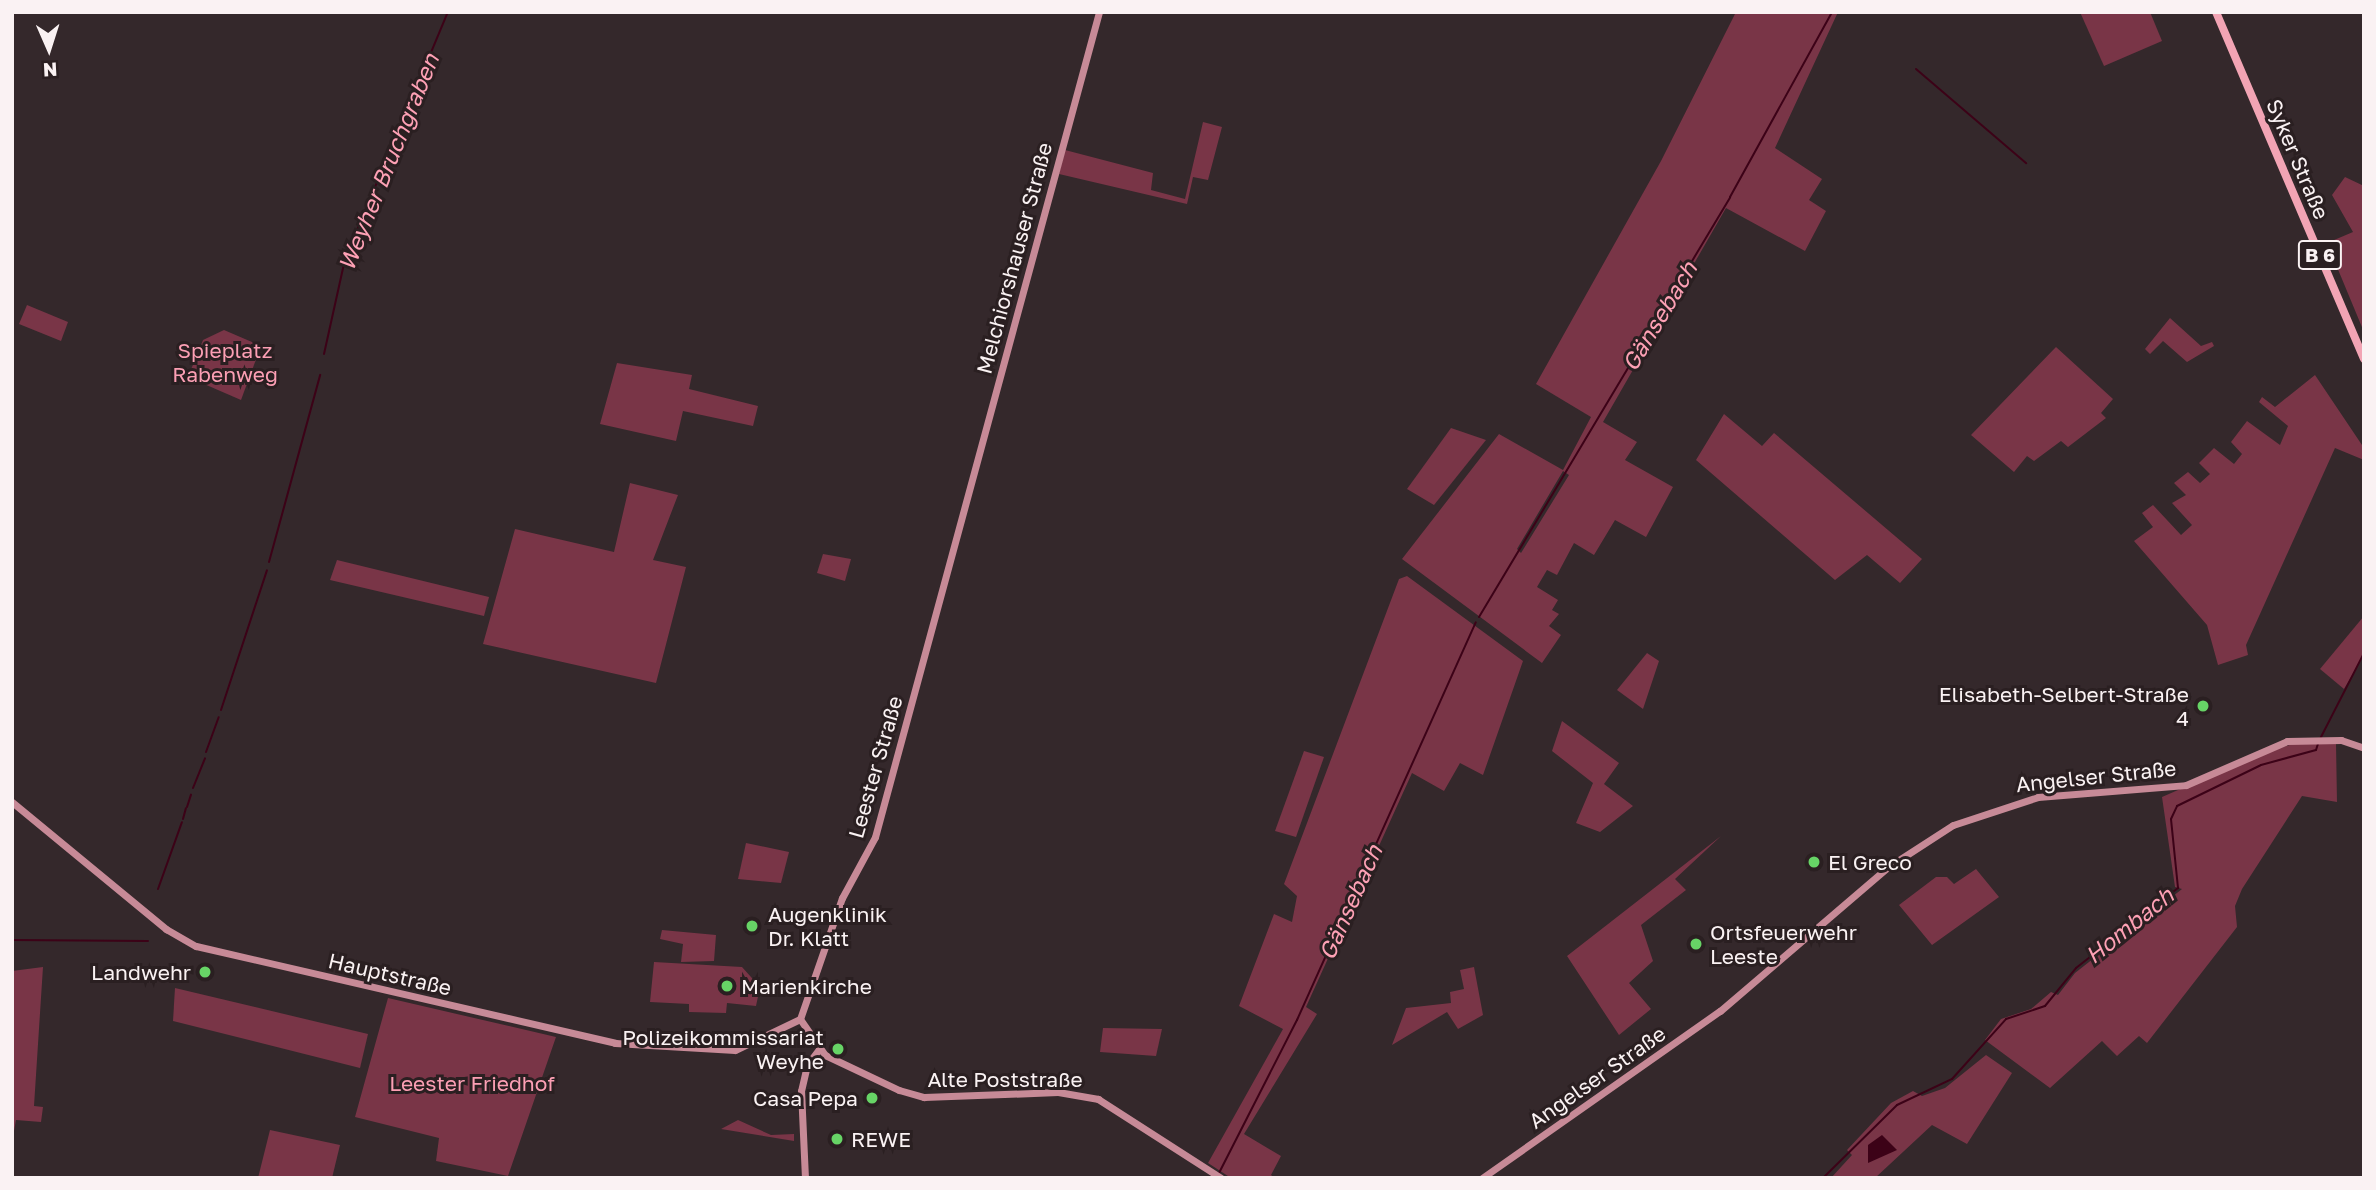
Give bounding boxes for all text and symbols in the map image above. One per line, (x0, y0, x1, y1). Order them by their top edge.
north arrow (14, 14, 84, 84)
water label: Weyher Bruchgraben (332, 49, 444, 275)
text: N (42, 59, 58, 82)
street label: Syker Straße (2261, 95, 2335, 223)
street label: Melchiorshauser Straße (971, 140, 1057, 376)
road number: B 6 (2297, 240, 2343, 270)
water label: Gänsebach (1616, 256, 1702, 376)
park label: Spieplatz Rabenweg (172, 337, 278, 387)
place label: Elisabeth-Selbert-Straße 4 (1939, 681, 2189, 731)
street label: Leester Straße (843, 693, 907, 841)
marker: Elisabeth-Selbert-Straße 4 (2195, 698, 2211, 714)
street label: Angelser Straße (2015, 755, 2177, 797)
water label: Gänsebach (1312, 840, 1388, 964)
place label: El Greco (1828, 849, 1912, 875)
marker: El Greco (1806, 854, 1822, 870)
water label: Hombach (2079, 881, 2179, 969)
place label: Augenklinik Dr. Klatt (768, 901, 887, 951)
marker: Augenklinik Dr. Klatt (742, 916, 762, 936)
place label: Ortsfeuerwehr Leeste (1710, 919, 1857, 969)
marker: Ortsfeuerwehr Leeste (1688, 936, 1704, 952)
street label: Hauptstraße (326, 948, 454, 1000)
place label: Landwehr (91, 959, 191, 985)
marker: Landwehr (197, 964, 213, 980)
place label: Marienkirche (741, 973, 872, 999)
marker: Marienkirche (719, 978, 735, 994)
street label: Angelser Straße (1524, 1020, 1670, 1134)
place label: Polizeikommissariat Weyhe (622, 1024, 824, 1074)
marker: Polizeikommissariat Weyhe (830, 1041, 846, 1057)
street label: Alte Poststraße (927, 1066, 1083, 1092)
park label: Leester Friedhof (389, 1070, 555, 1096)
place label: Casa Pepa (753, 1085, 858, 1111)
marker: Casa Pepa (864, 1090, 880, 1106)
place label: REWE (851, 1126, 911, 1152)
marker: REWE (829, 1131, 845, 1147)

